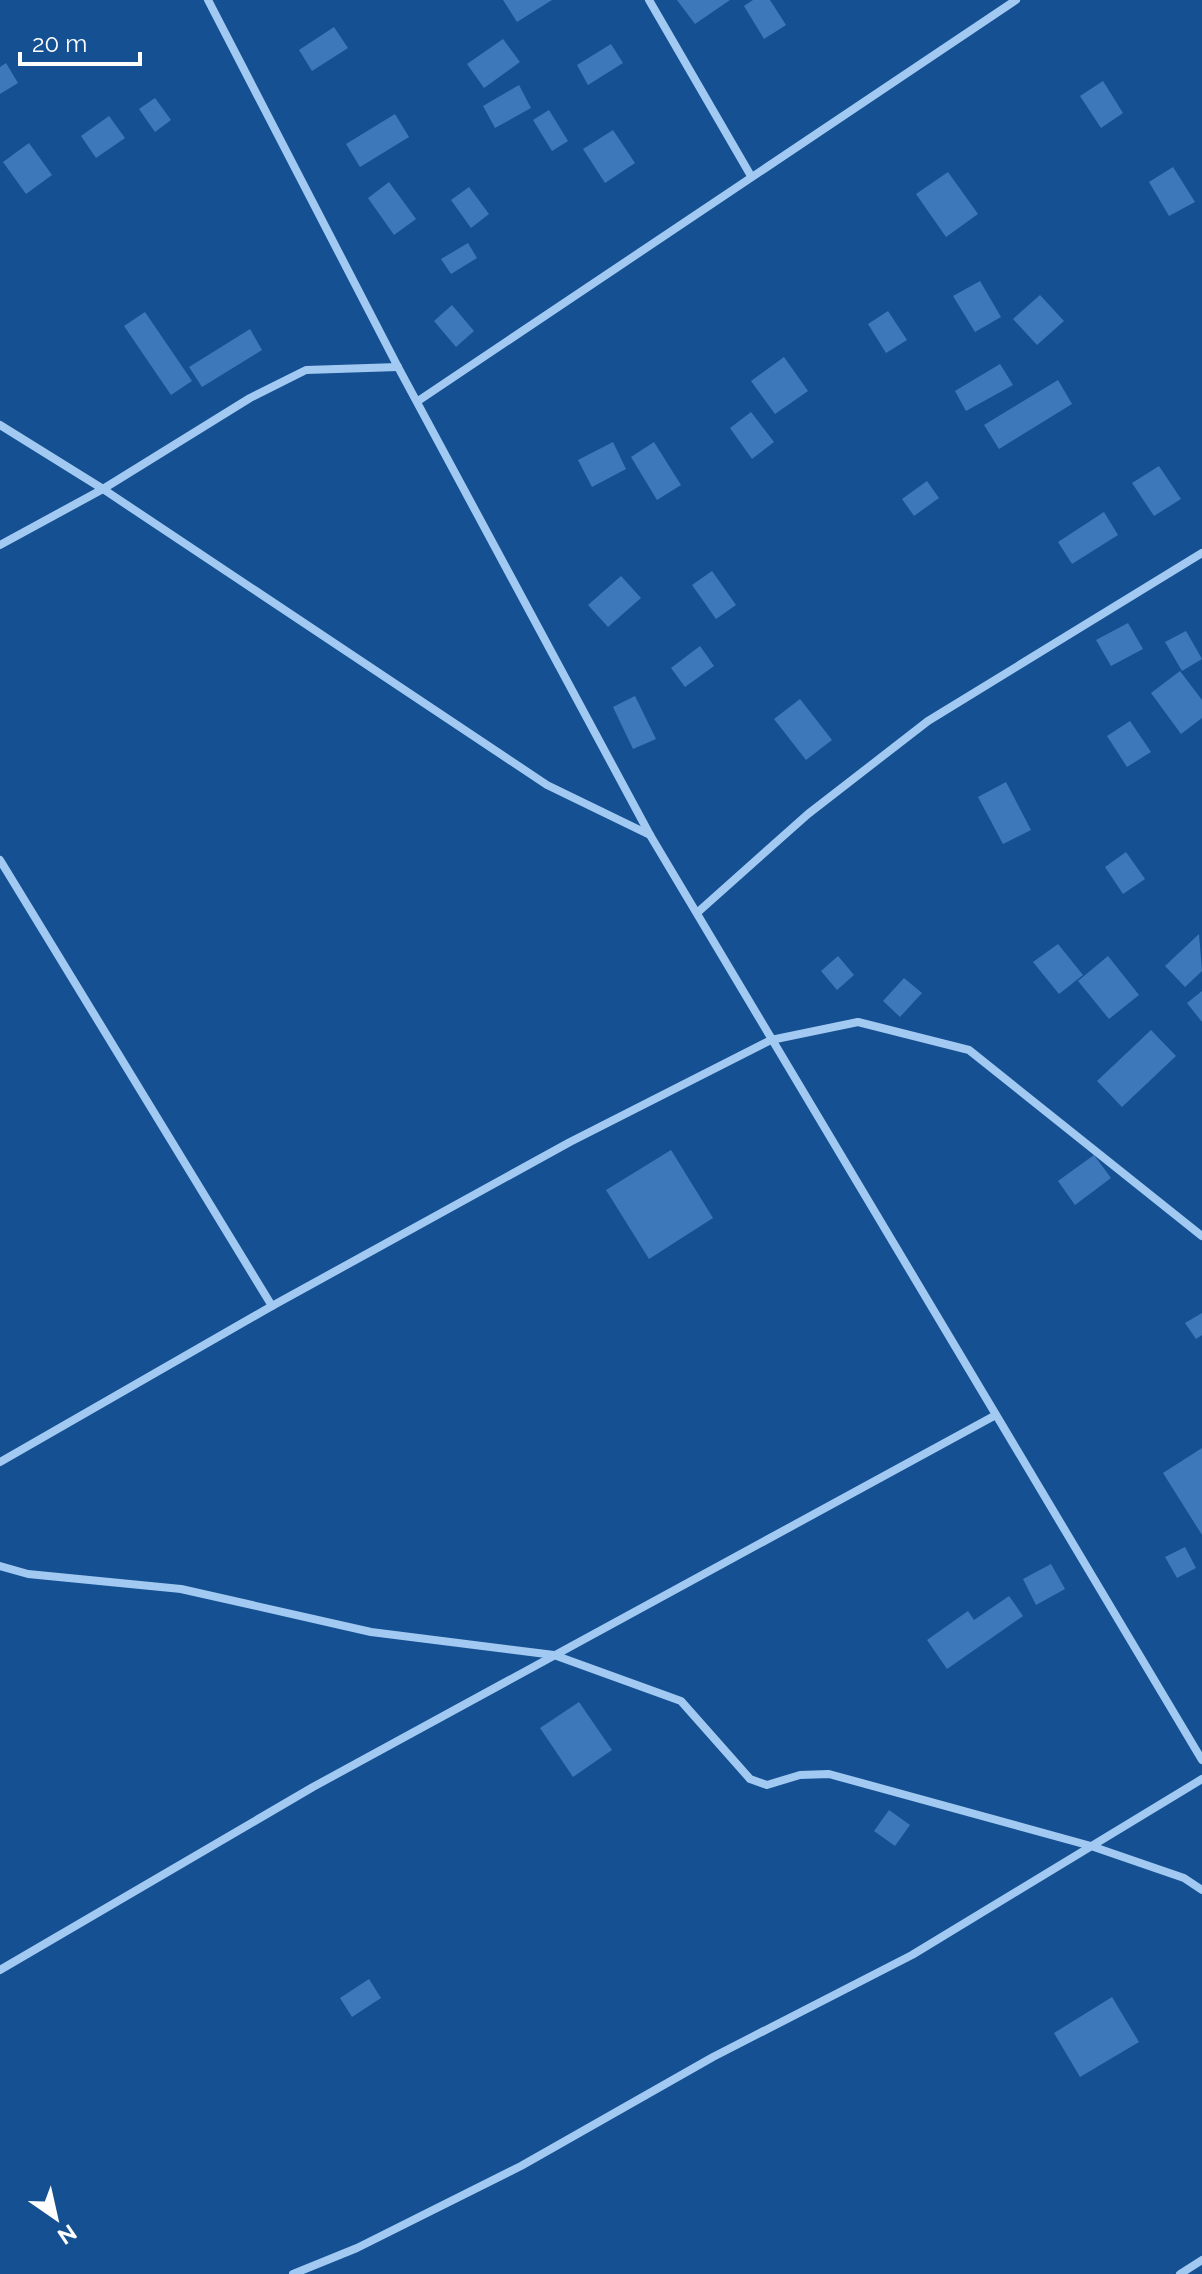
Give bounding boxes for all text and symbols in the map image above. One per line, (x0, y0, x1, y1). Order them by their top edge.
scale bar (20, 16, 140, 66)
text: 20 m (32, 29, 87, 58)
north arrow (16, 2178, 96, 2258)
text: N (53, 2219, 81, 2250)

